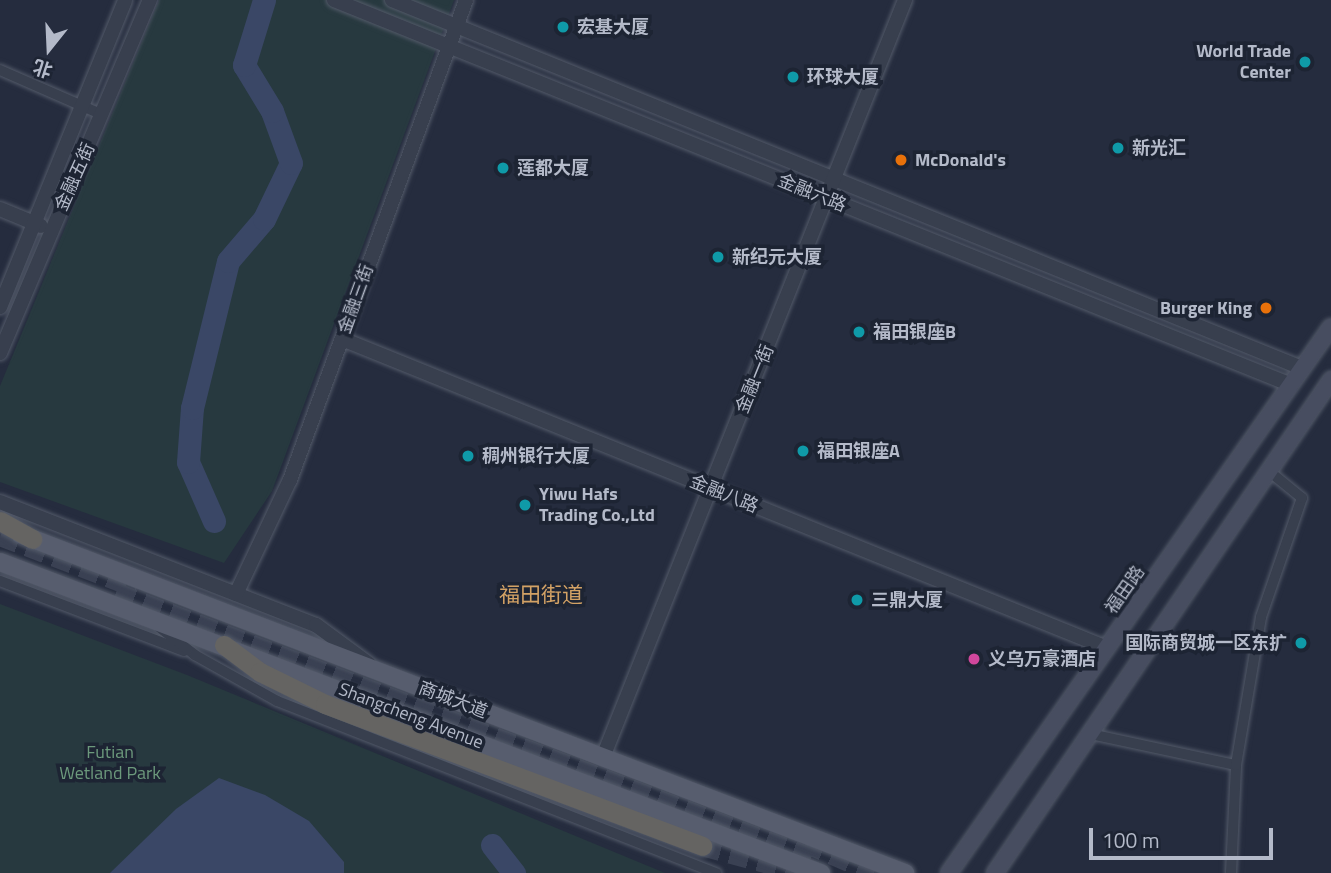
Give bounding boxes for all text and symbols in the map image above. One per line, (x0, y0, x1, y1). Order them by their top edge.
north arrow (14, 14, 84, 84)
place label: 宏基大厦 (577, 16, 649, 38)
marker: 宏基大厦 (555, 19, 571, 35)
place label: World Trade Center (1196, 41, 1291, 84)
text: 北 (29, 53, 56, 86)
marker: World Trade Center (1297, 54, 1313, 70)
place label: 环球大厦 (807, 66, 879, 88)
marker: 环球大厦 (785, 69, 801, 85)
place label: 新光汇 (1132, 137, 1186, 159)
street label: 金融五街 (50, 140, 100, 214)
marker: 新光汇 (1110, 140, 1126, 156)
place label: McDonald's (915, 149, 1006, 171)
marker: McDonald's (893, 152, 909, 168)
place label: 莲都大厦 (517, 157, 589, 179)
marker: 莲都大厦 (495, 160, 511, 176)
street label: 金融六路 (775, 170, 849, 216)
place label: 新纪元大厦 (732, 246, 822, 268)
marker: 新纪元大厦 (710, 249, 726, 265)
street label: 金融三街 (334, 261, 378, 337)
place label: Burger King (1160, 297, 1252, 319)
marker: Burger King (1258, 300, 1274, 316)
place label: 福田银座B (873, 321, 956, 343)
marker: 福田银座B (851, 324, 867, 340)
street label: 金融一街 (732, 342, 778, 416)
place label: 福田银座A (817, 440, 900, 462)
marker: 福田银座A (795, 443, 811, 459)
place label: 稠州银行大厦 (482, 445, 590, 467)
marker: 稠州银行大厦 (460, 448, 476, 464)
street label: 金融八路 (687, 471, 761, 517)
place label: Yiwu Hafs Trading Co.,Ltd (539, 484, 655, 526)
marker: Yiwu Hafs Trading Co.,Ltd (517, 497, 533, 513)
street label: 福田路 (1101, 562, 1149, 618)
district label: 福田街道 (499, 581, 583, 607)
place label: 三鼎大厦 (871, 589, 943, 611)
marker: 三鼎大厦 (849, 592, 865, 608)
place label: 国际商贸城一区东扩 (1125, 632, 1287, 654)
marker: 国际商贸城一区东扩 (1293, 635, 1309, 651)
place label: 义乌万豪酒店 (988, 648, 1096, 670)
marker: 义乌万豪酒店 (966, 651, 982, 667)
street label: 商城大道 (416, 677, 490, 723)
street label: Shangcheng Avenue (336, 678, 486, 754)
park label: Futian Wetland Park (59, 742, 161, 784)
scale bar (1093, 814, 1277, 858)
text: 100 m (1102, 824, 1159, 856)

